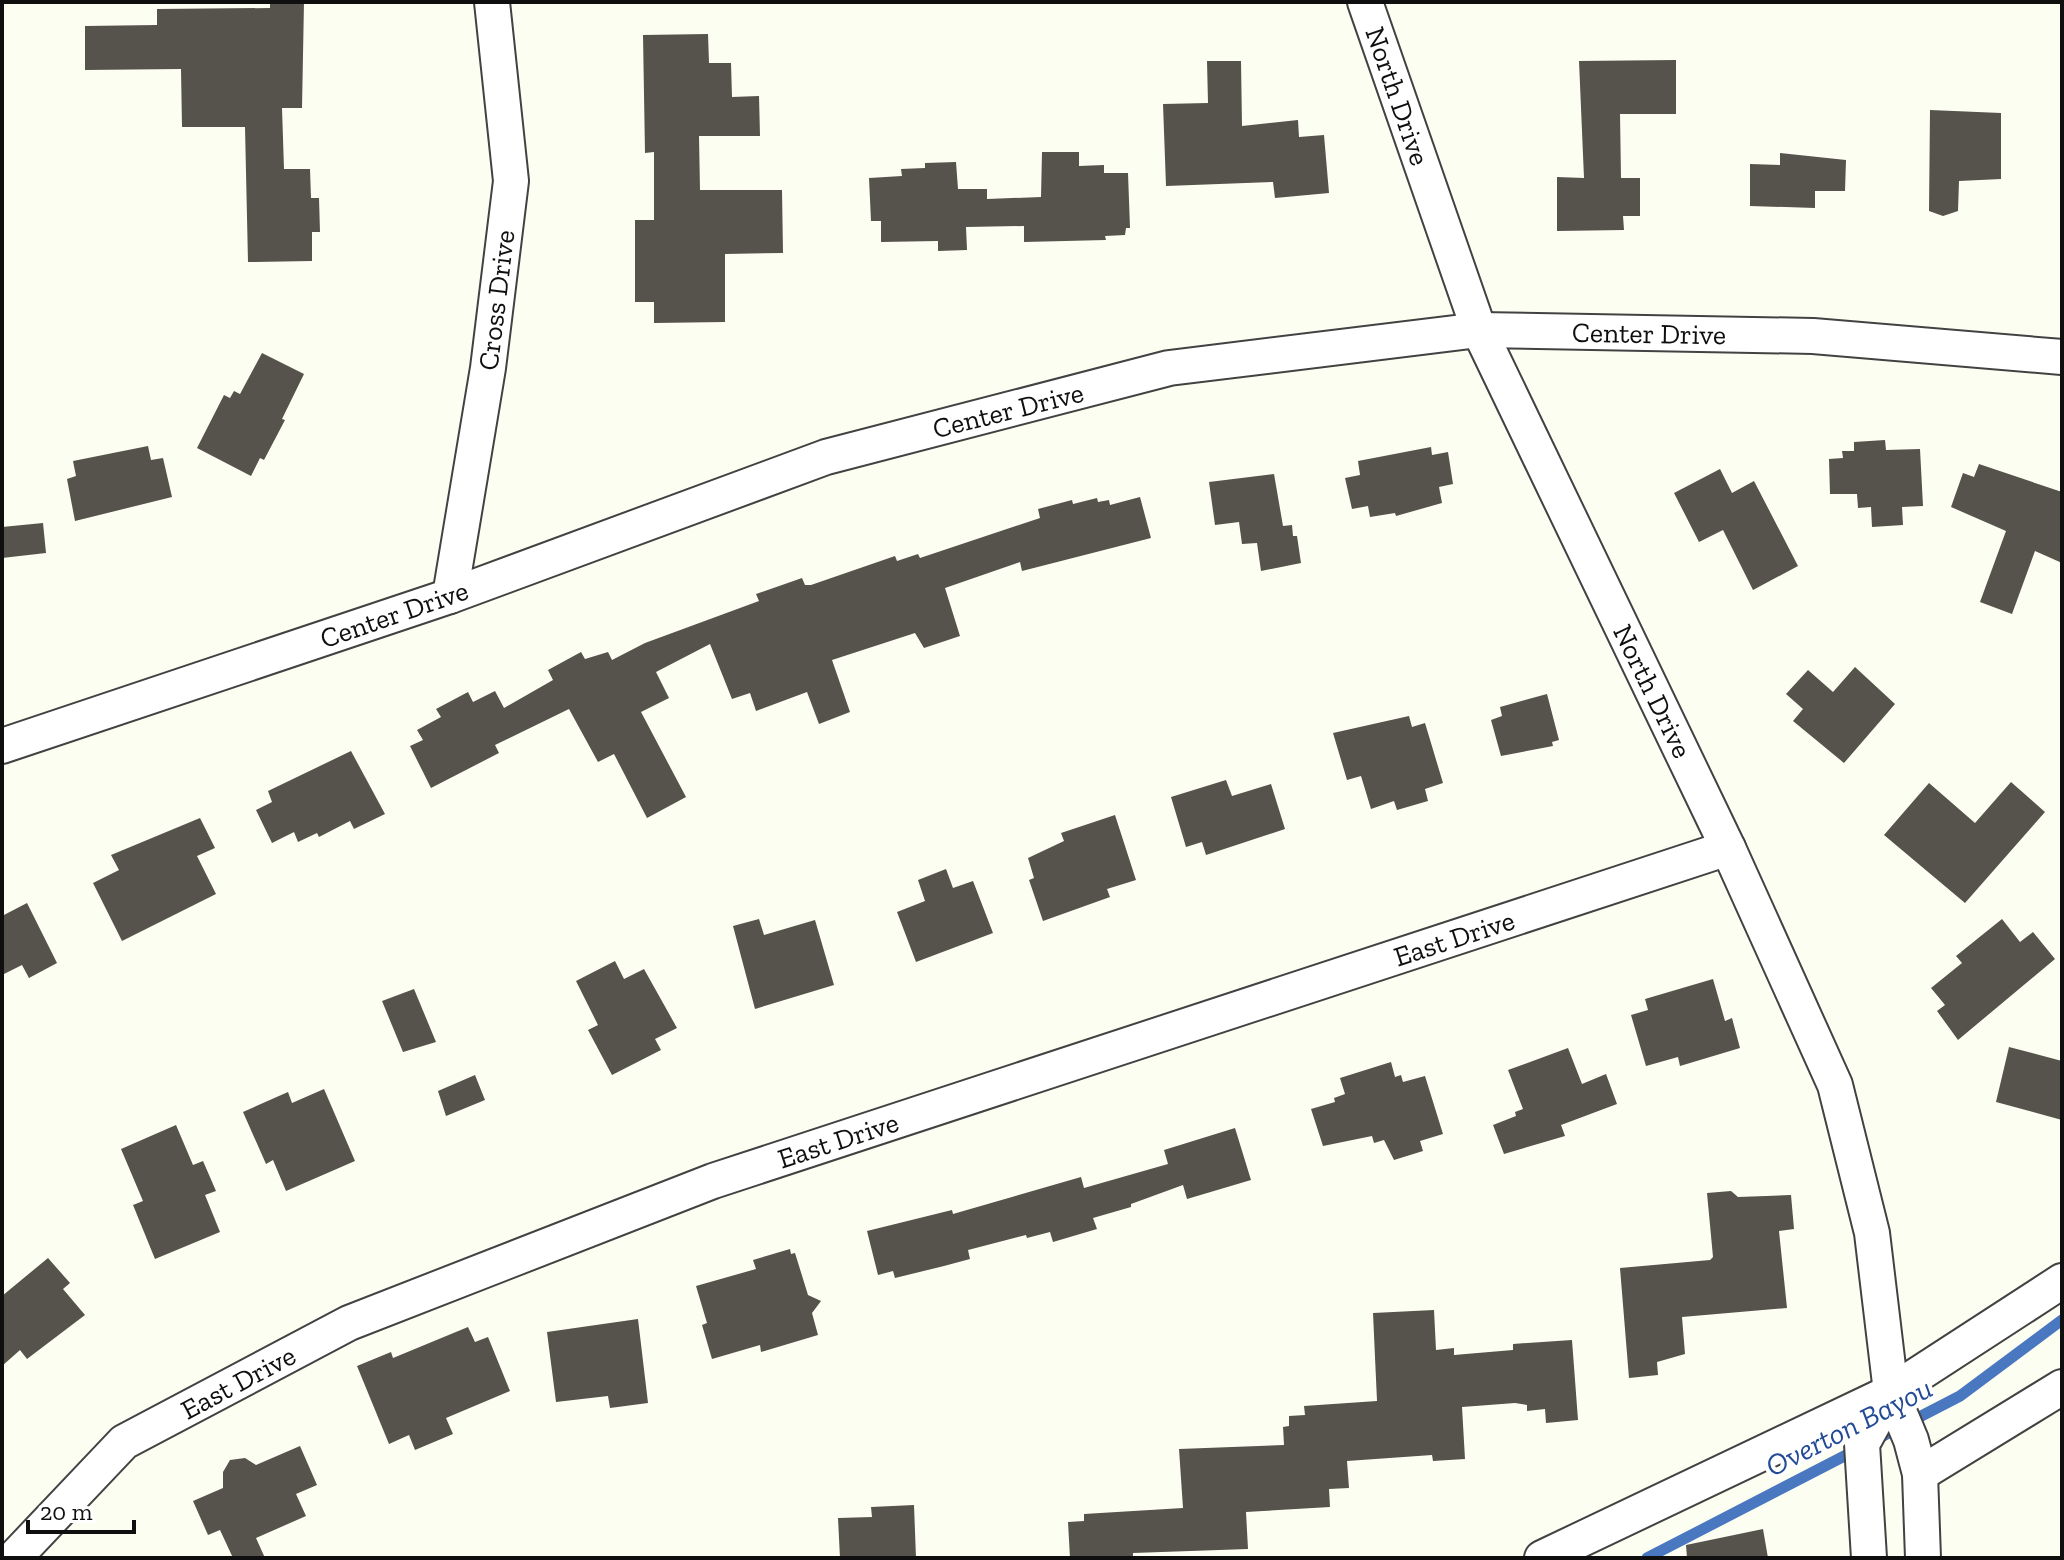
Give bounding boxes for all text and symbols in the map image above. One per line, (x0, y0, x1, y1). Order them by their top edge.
street label: North Drive (1358, 23, 1437, 170)
street label: Cross Drive (472, 228, 521, 372)
street label: Center Drive (1572, 316, 1726, 351)
street label: Center Drive (929, 376, 1087, 445)
street label: Center Drive (316, 574, 473, 655)
street label: North Drive (1606, 619, 1699, 763)
street label: East Drive (1390, 903, 1519, 973)
street label: East Drive (774, 1105, 903, 1175)
street label: East Drive (175, 1339, 301, 1426)
water label: Overton Bayou (1760, 1370, 1938, 1484)
scale bar (28, 1484, 134, 1534)
text: 20 m (40, 1497, 93, 1526)

